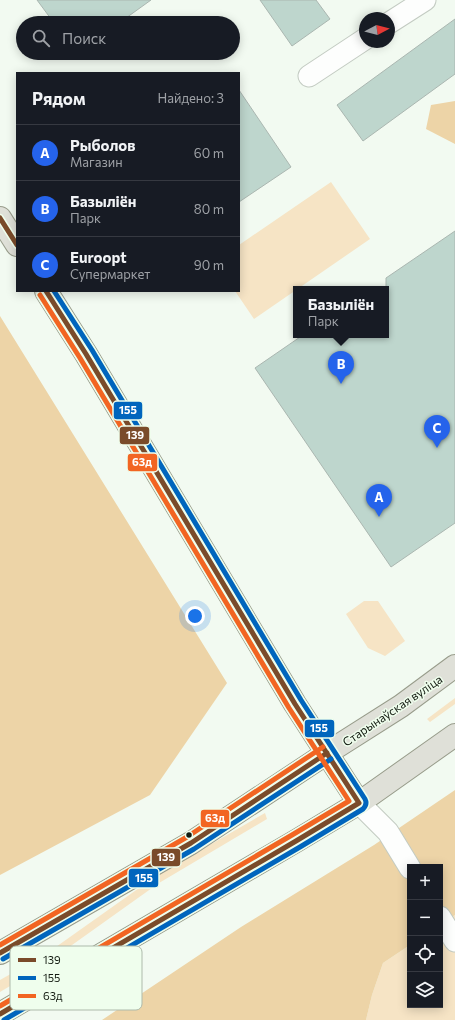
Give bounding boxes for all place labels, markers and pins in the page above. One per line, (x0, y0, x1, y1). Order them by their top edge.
pin: B (328, 351, 354, 384)
pin: C (424, 415, 450, 448)
pin: A (366, 484, 392, 517)
unlabelled marker (184, 830, 194, 840)

